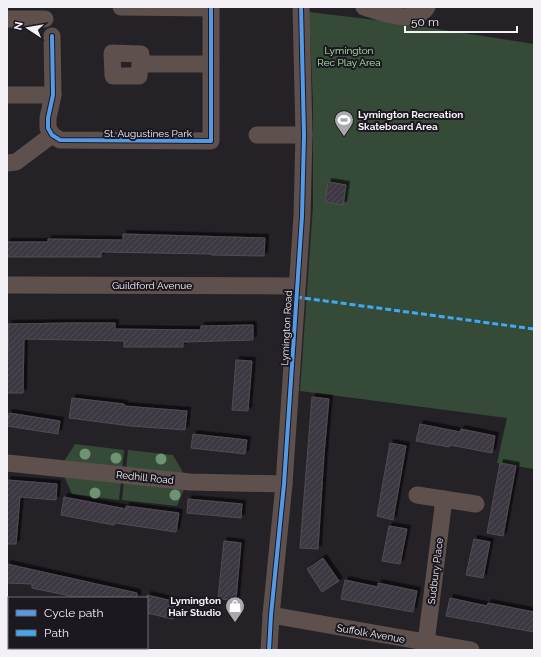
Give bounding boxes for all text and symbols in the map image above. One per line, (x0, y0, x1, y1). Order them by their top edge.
north arrow (8, 8, 48, 48)
scale bar (405, 8, 517, 34)
text: 50 m (411, 15, 439, 29)
text: N (11, 21, 26, 31)
park label: Lymington Rec Play Area (317, 45, 381, 68)
sports icon: Lymington Recreation Skateboard Area (333, 109, 355, 137)
place label: Lymington Recreation Skateboard Area (358, 109, 463, 132)
street label: St. Augustines Park (104, 128, 193, 139)
street label: Guildford Avenue (112, 280, 192, 291)
street label: Lymington Road (279, 290, 294, 366)
street label: Redhill Road (115, 469, 174, 486)
street label: Sudbury Place (426, 537, 445, 605)
place label: Lymington Hair Studio (168, 595, 221, 618)
shop icon: Lymington Hair Studio (224, 595, 246, 623)
legend (8, 597, 148, 649)
text: Cycle path (44, 606, 103, 620)
street label: Suffolk Avenue (336, 622, 406, 645)
text: Path (44, 626, 69, 640)

